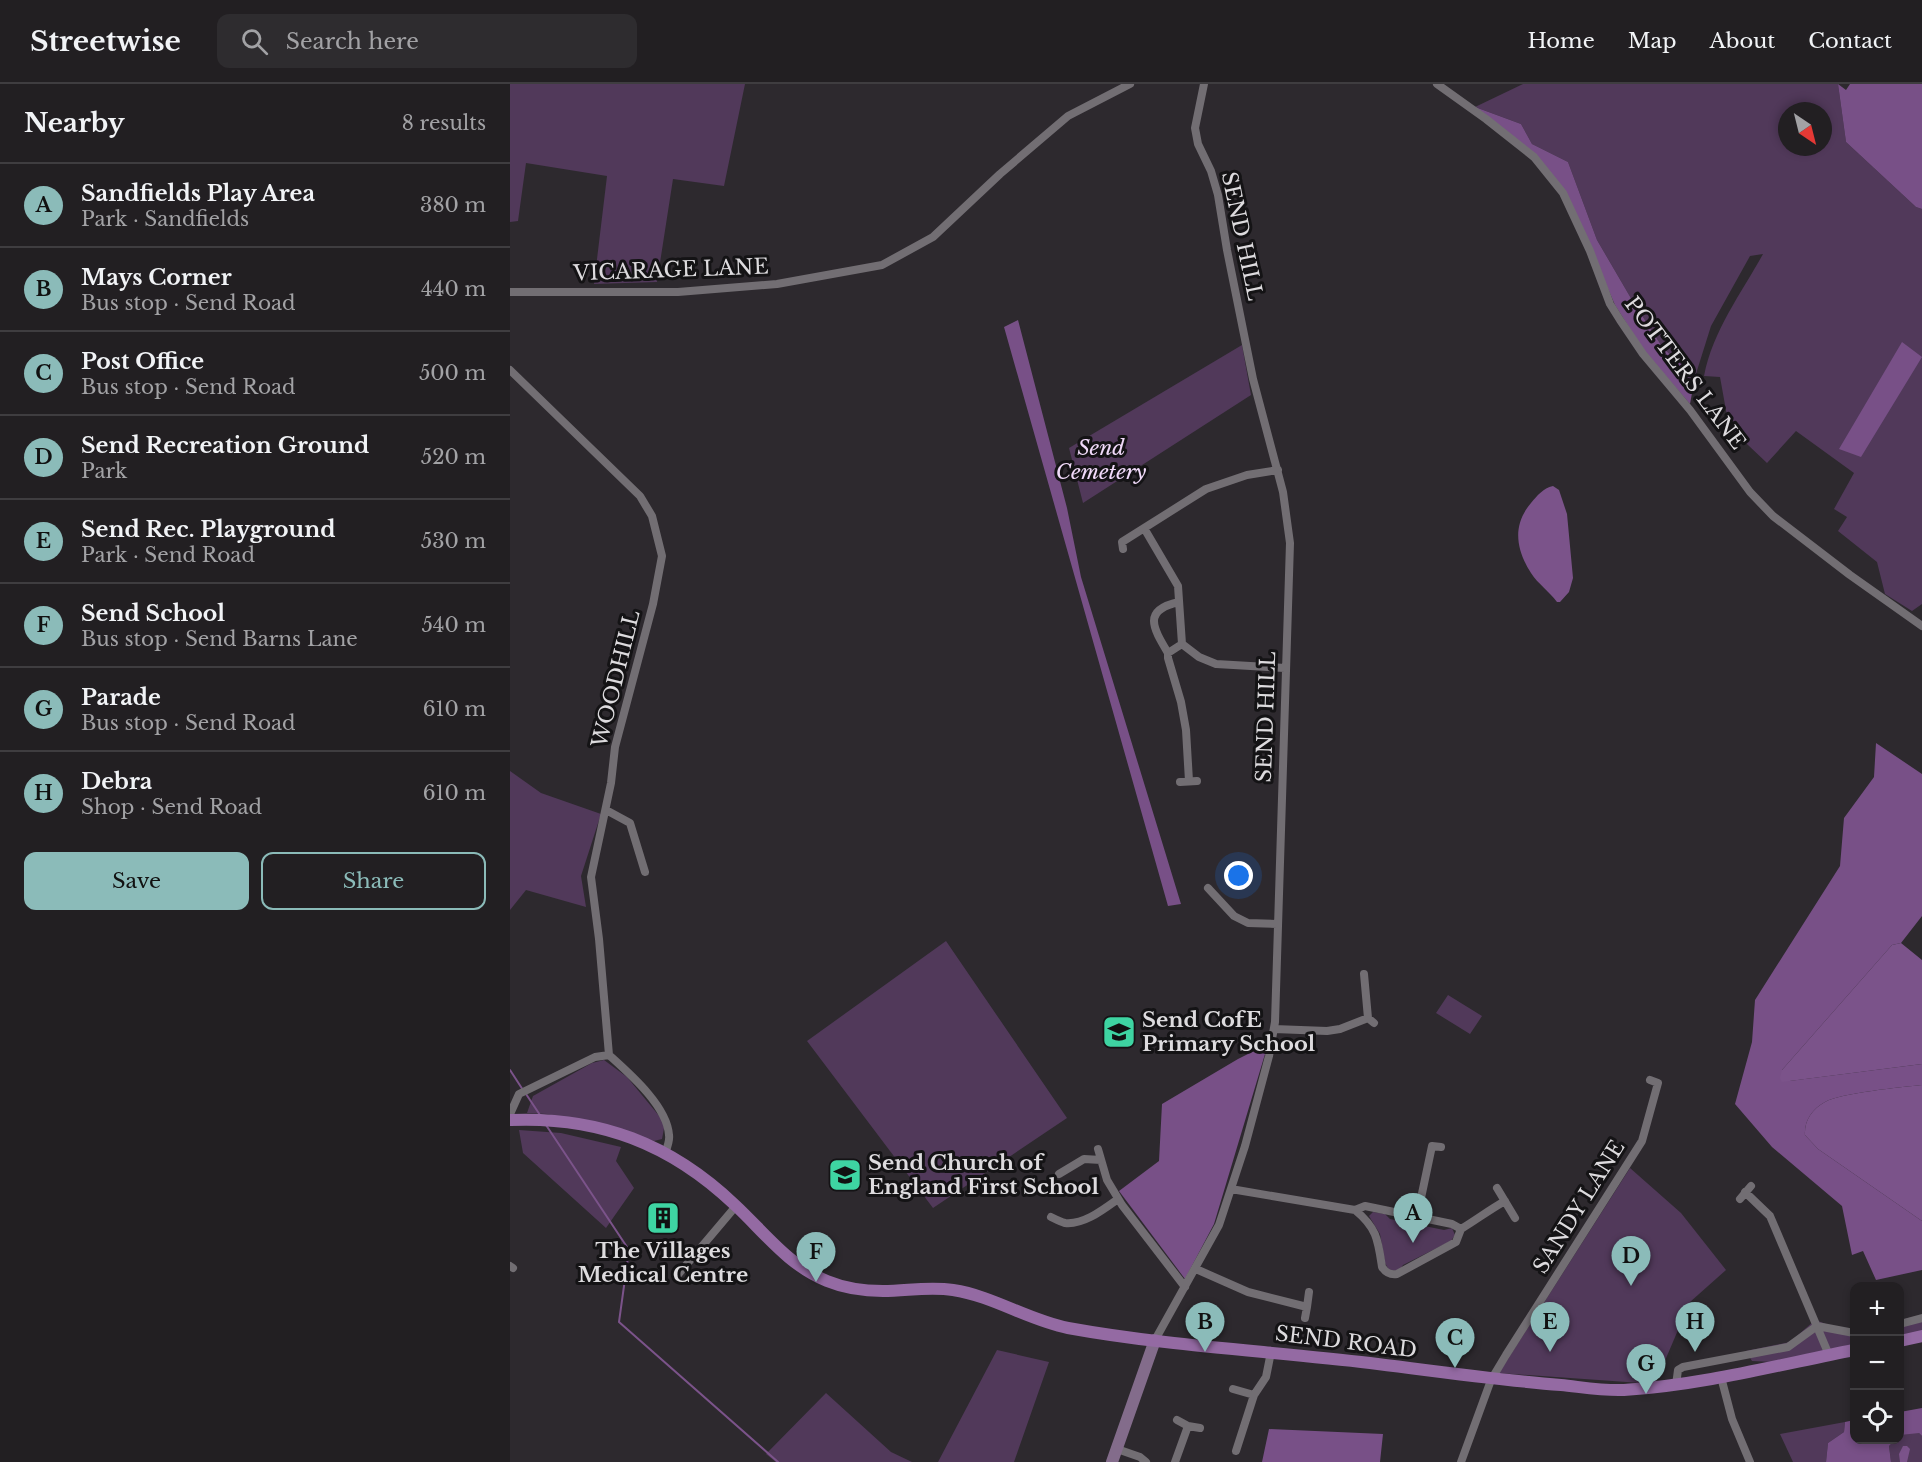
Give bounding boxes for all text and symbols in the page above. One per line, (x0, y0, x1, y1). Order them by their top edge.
search box (217, 14, 637, 68)
text: Streetwise (30, 24, 181, 59)
icon: search (238, 25, 271, 58)
text: Search here (286, 28, 419, 55)
text: Home (1528, 28, 1595, 54)
text: Map (1628, 28, 1676, 54)
text: About (1709, 28, 1775, 54)
text: Contact (1808, 28, 1892, 54)
north arrow (1778, 102, 1832, 156)
text: Nearby (24, 107, 125, 139)
text: 8 results (402, 111, 486, 135)
street label: SEND HILL (1216, 169, 1268, 303)
text: Sandfields Play Area (81, 180, 315, 207)
text: A (35, 193, 52, 217)
text: 380 m (420, 193, 486, 217)
text: Park · Sandfields (81, 207, 249, 231)
street label: VICARAGE LANE (572, 254, 769, 286)
text: Mays Corner (81, 264, 232, 291)
text: B (36, 277, 51, 301)
text: 440 m (421, 277, 486, 301)
text: Bus stop · Send Road (81, 291, 296, 315)
street label: POTTERS LANE (1619, 291, 1751, 455)
text: Post Office (81, 348, 204, 375)
text: C (35, 361, 52, 385)
text: 500 m (419, 361, 486, 385)
text: Bus stop · Send Road (81, 375, 296, 399)
text: Send Recreation Ground (81, 432, 369, 459)
park label: Send Cemetery (1056, 435, 1146, 485)
text: D (34, 445, 53, 469)
text: 520 m (421, 445, 486, 469)
text: Park (81, 459, 127, 483)
text: Send Rec. Playground (81, 516, 335, 543)
text: E (36, 529, 51, 553)
text: 530 m (421, 529, 486, 553)
text: Park · Send Road (81, 543, 255, 567)
text: Send School (81, 600, 225, 627)
street label: WOODHILL (586, 608, 646, 751)
text: F (37, 613, 50, 637)
text: 540 m (421, 613, 486, 637)
text: Bus stop · Send Barns Lane (81, 627, 358, 651)
street label: SEND HILL (1251, 651, 1281, 783)
text: Parade (81, 684, 161, 711)
text: G (35, 697, 52, 721)
text: 610 m (423, 697, 486, 721)
text: Bus stop · Send Road (81, 711, 296, 735)
text: Debra (81, 768, 153, 795)
text: H (34, 781, 53, 805)
text: 610 m (423, 781, 486, 805)
text: Shop · Send Road (81, 795, 262, 819)
button: Save (24, 852, 249, 910)
button: Share (261, 852, 486, 910)
your location (1224, 861, 1253, 890)
place label: Send CofE Primary School (1142, 1007, 1316, 1057)
school or university icon: Send CofE Primary School (1101, 1014, 1137, 1050)
street label: SANDY LANE (1528, 1135, 1630, 1279)
place label: Send Church of England First School (868, 1150, 1099, 1200)
school or university icon: Send Church of England First School (827, 1157, 863, 1193)
pin: A (1394, 1194, 1432, 1243)
building icon: The Villages Medical Centre (645, 1200, 681, 1236)
pin: F (796, 1232, 836, 1282)
pin: D (1612, 1236, 1650, 1286)
place label: The Villages Medical Centre (578, 1238, 748, 1288)
map controls (1850, 1282, 1904, 1444)
button: + (1850, 1282, 1904, 1336)
pin: B (1186, 1302, 1224, 1352)
pin: E (1530, 1302, 1570, 1352)
pin: H (1676, 1302, 1714, 1352)
pin: C (1436, 1318, 1474, 1368)
street label: SEND ROAD (1274, 1320, 1418, 1364)
button: − (1850, 1336, 1904, 1390)
pin: G (1626, 1344, 1666, 1394)
button: locate (1850, 1390, 1904, 1444)

